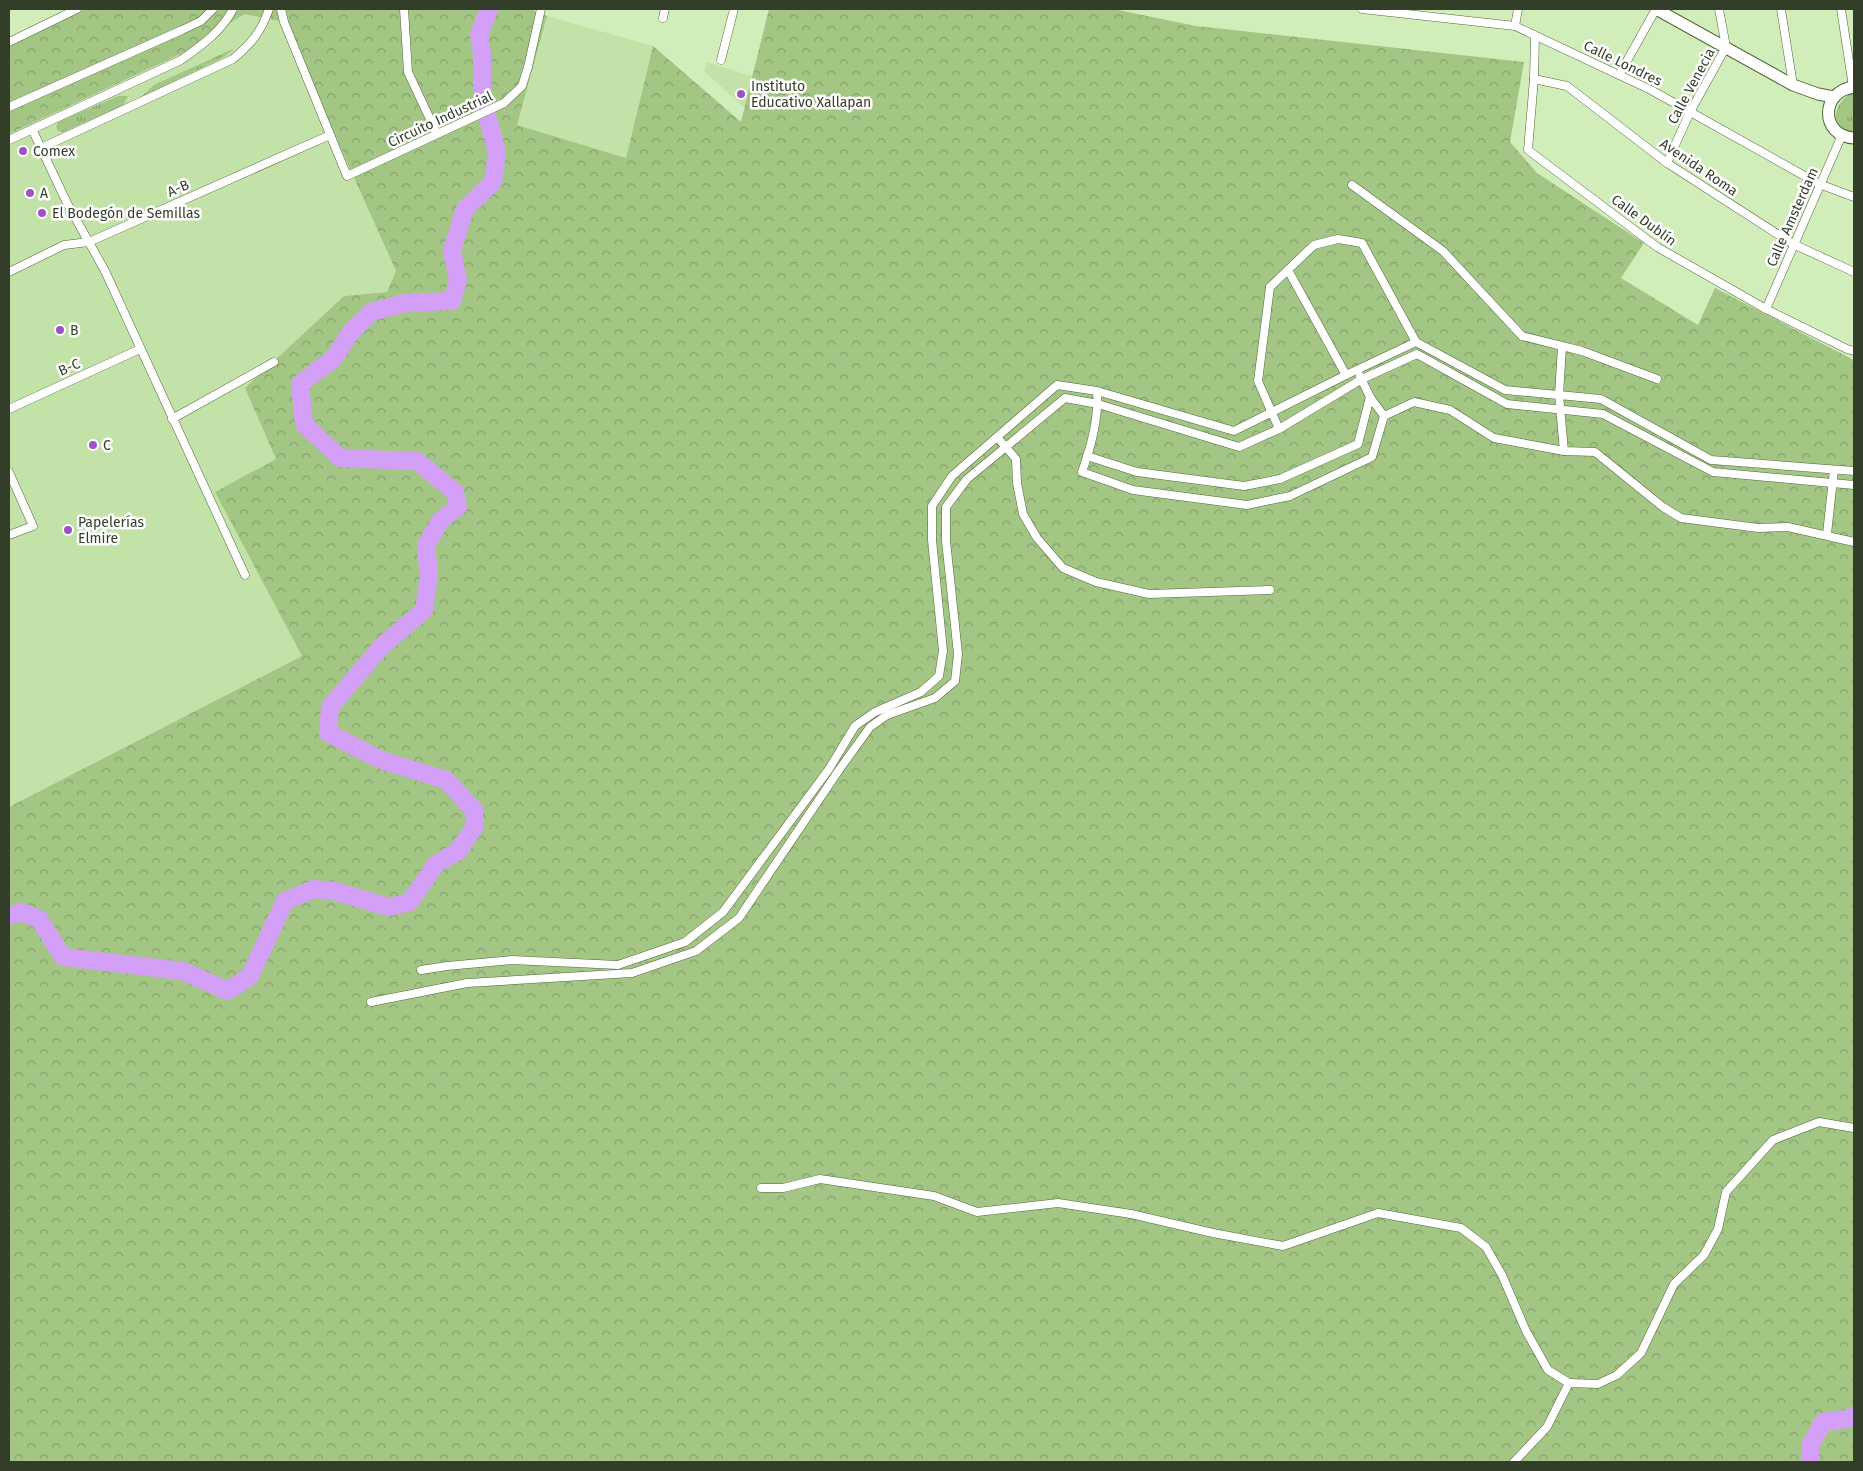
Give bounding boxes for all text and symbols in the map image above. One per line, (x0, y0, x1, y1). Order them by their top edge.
street label: Calle Londres (1581, 37, 1665, 90)
street label: Calle Venecia (1664, 45, 1719, 127)
place label: Instituto Educativo Xallapan (751, 78, 871, 111)
street label: Circuito Industrial (385, 88, 495, 151)
marker: Instituto Educativo Xallapan (735, 88, 747, 100)
street label: Avenida Roma (1656, 135, 1741, 200)
place label: Comex (33, 143, 75, 160)
marker: Comex (17, 145, 29, 157)
street label: Calle Amsterdam (1763, 165, 1822, 269)
street label: A-B (165, 176, 192, 201)
place label: A (40, 185, 48, 202)
marker: A (24, 187, 36, 199)
street label: Calle Dublín (1608, 191, 1680, 250)
place label: El Bodegón de Semillas (52, 205, 201, 222)
marker: El Bodegón de Semillas (36, 207, 48, 219)
place label: B (70, 322, 79, 339)
marker: B (54, 324, 66, 336)
street label: B-C (56, 355, 83, 380)
place label: C (103, 437, 111, 454)
marker: C (87, 439, 99, 451)
place label: Papelerías Elmire (78, 514, 144, 547)
marker: Papelerías Elmire (62, 524, 74, 536)

